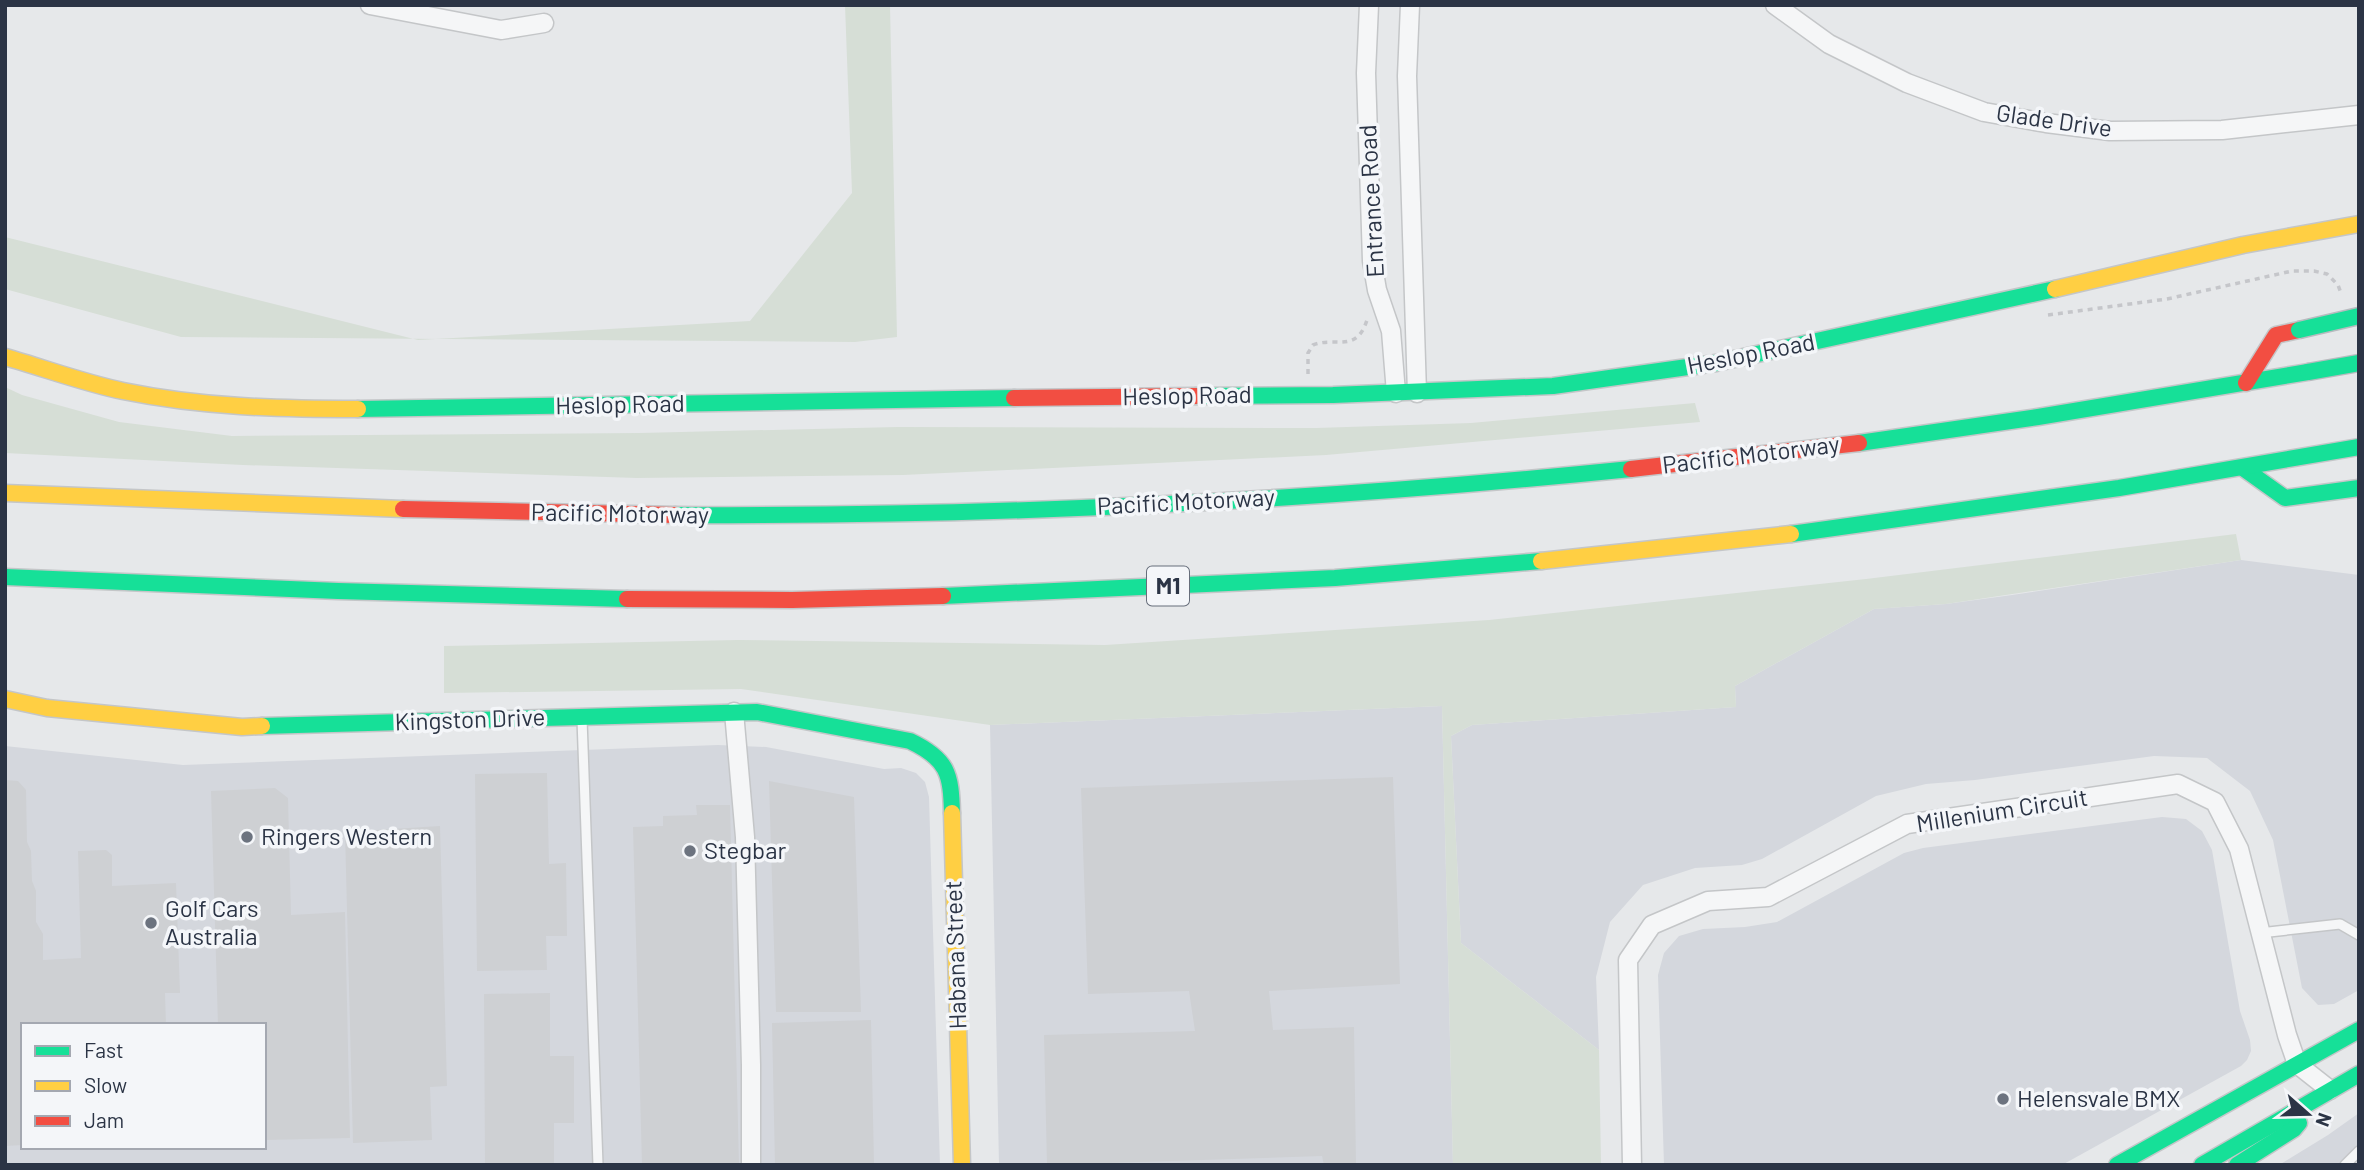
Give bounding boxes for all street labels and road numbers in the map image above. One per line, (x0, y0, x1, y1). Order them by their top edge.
street label: Glade Drive (1994, 97, 2114, 142)
street label: Entrance Road (1352, 124, 1389, 278)
street label: Heslop Road (1684, 326, 1817, 379)
street label: Heslop Road (1122, 379, 1252, 410)
street label: Heslop Road (555, 388, 685, 419)
street label: Pacific Motorway (1661, 428, 1841, 479)
street label: Pacific Motorway (1096, 481, 1276, 520)
street label: Pacific Motorway (531, 496, 709, 529)
road number: M1 (1147, 566, 1189, 606)
street label: Kingston Drive (394, 701, 546, 736)
street label: Millenium Circuit (1914, 782, 2090, 837)
street label: Habana Street (937, 880, 972, 1030)

